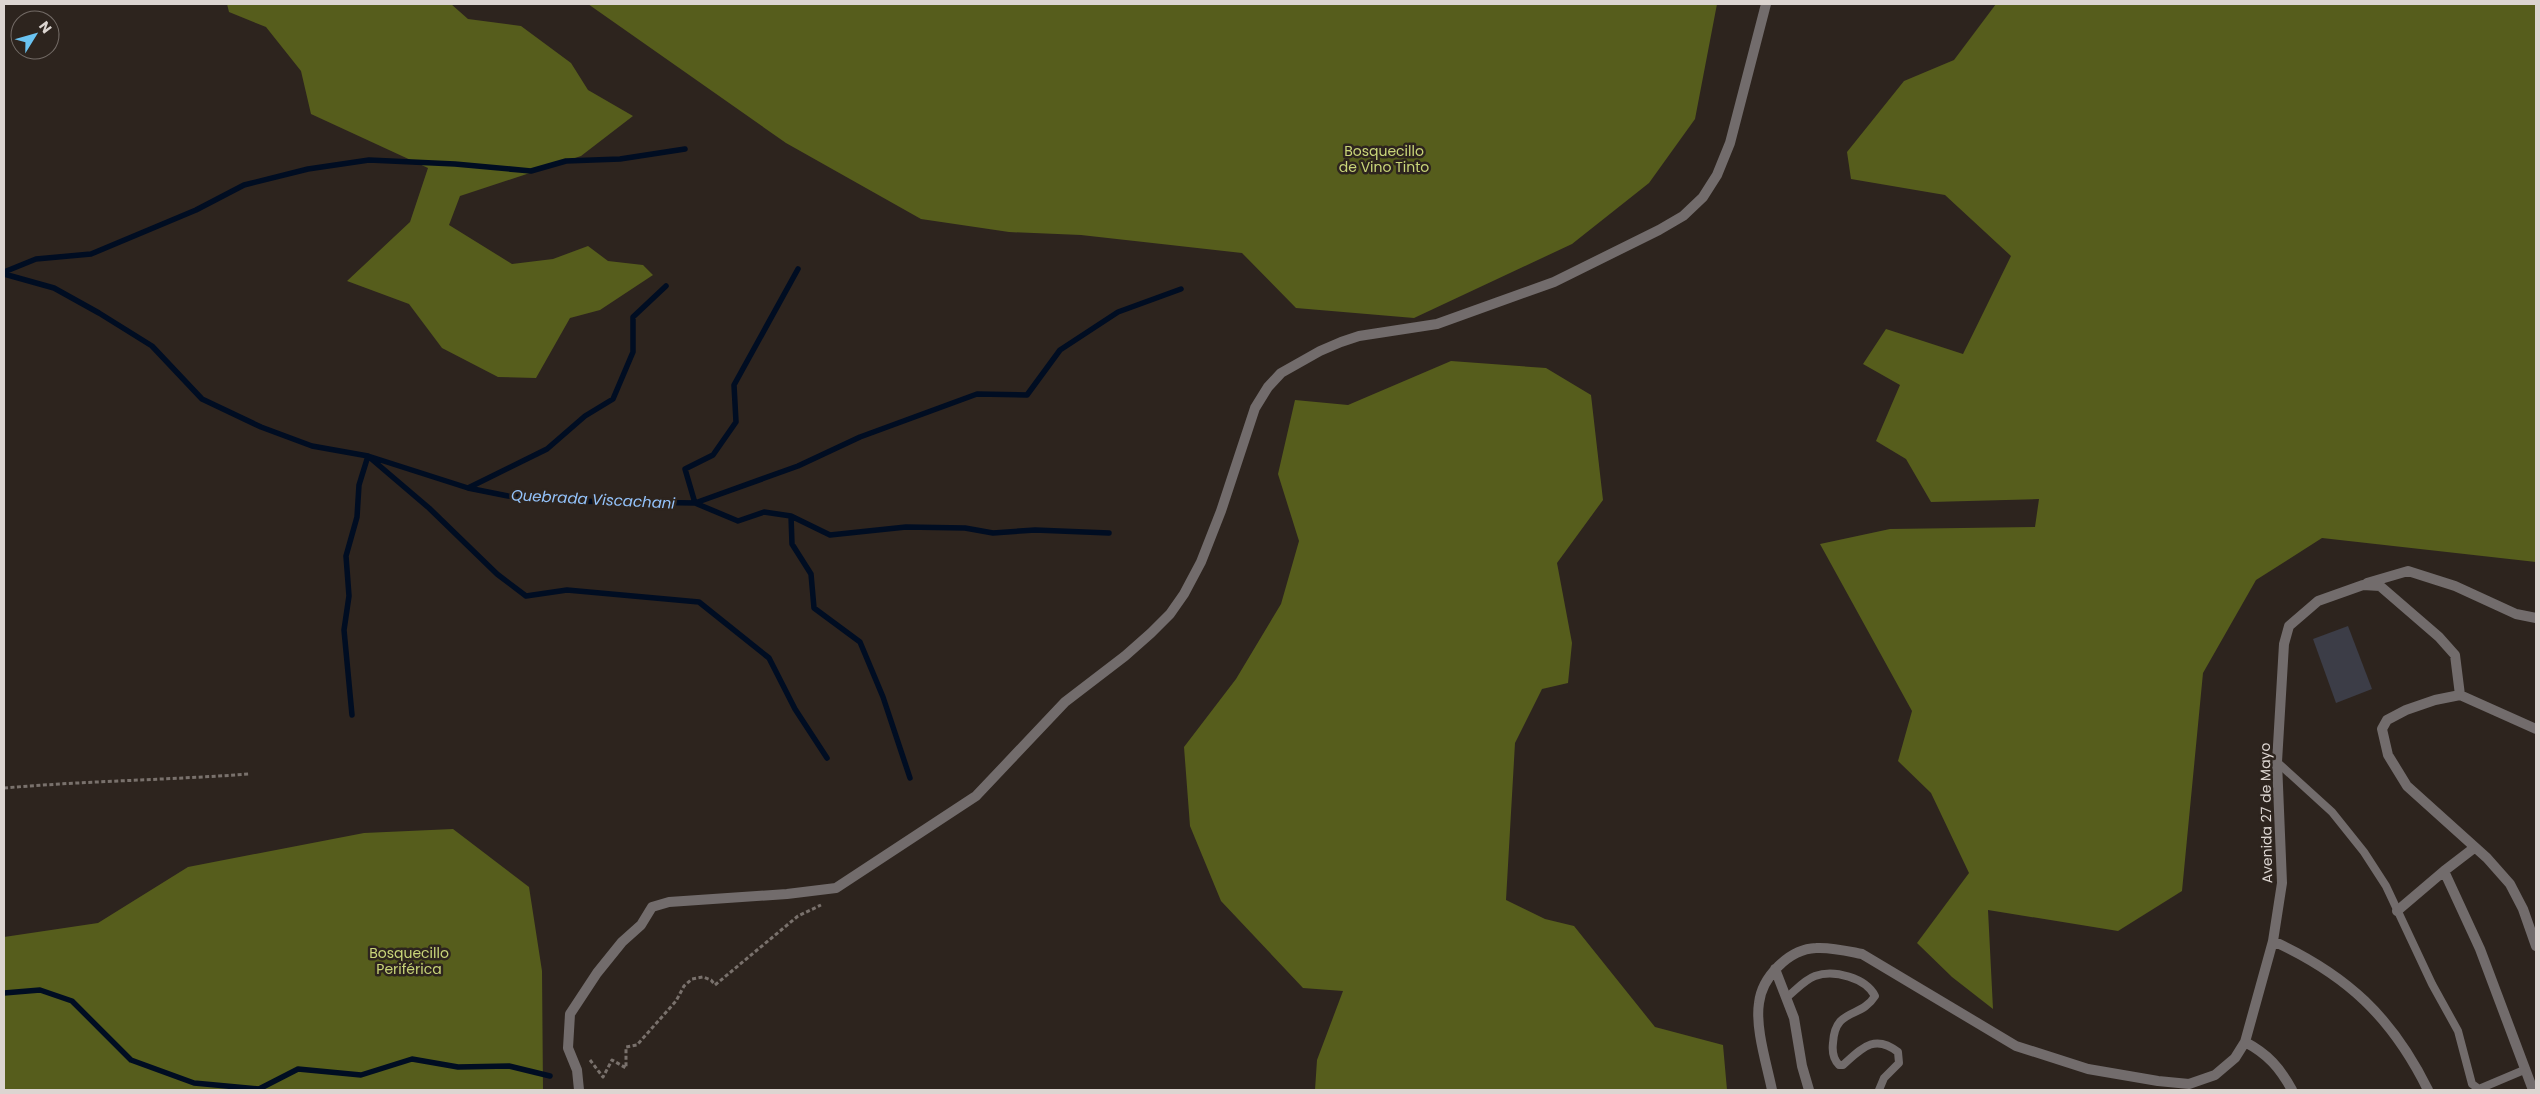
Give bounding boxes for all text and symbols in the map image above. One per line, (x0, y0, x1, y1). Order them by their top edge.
north arrow (10, 10, 60, 60)
text: N (34, 17, 57, 37)
park label: Bosquecillo de Vino Tinto (1339, 141, 1429, 177)
water label: Quebrada Viscachani (510, 484, 676, 514)
street label: Avenida 27 de Mayo (2255, 742, 2277, 884)
park label: Bosquecillo Periférica (369, 943, 449, 979)

